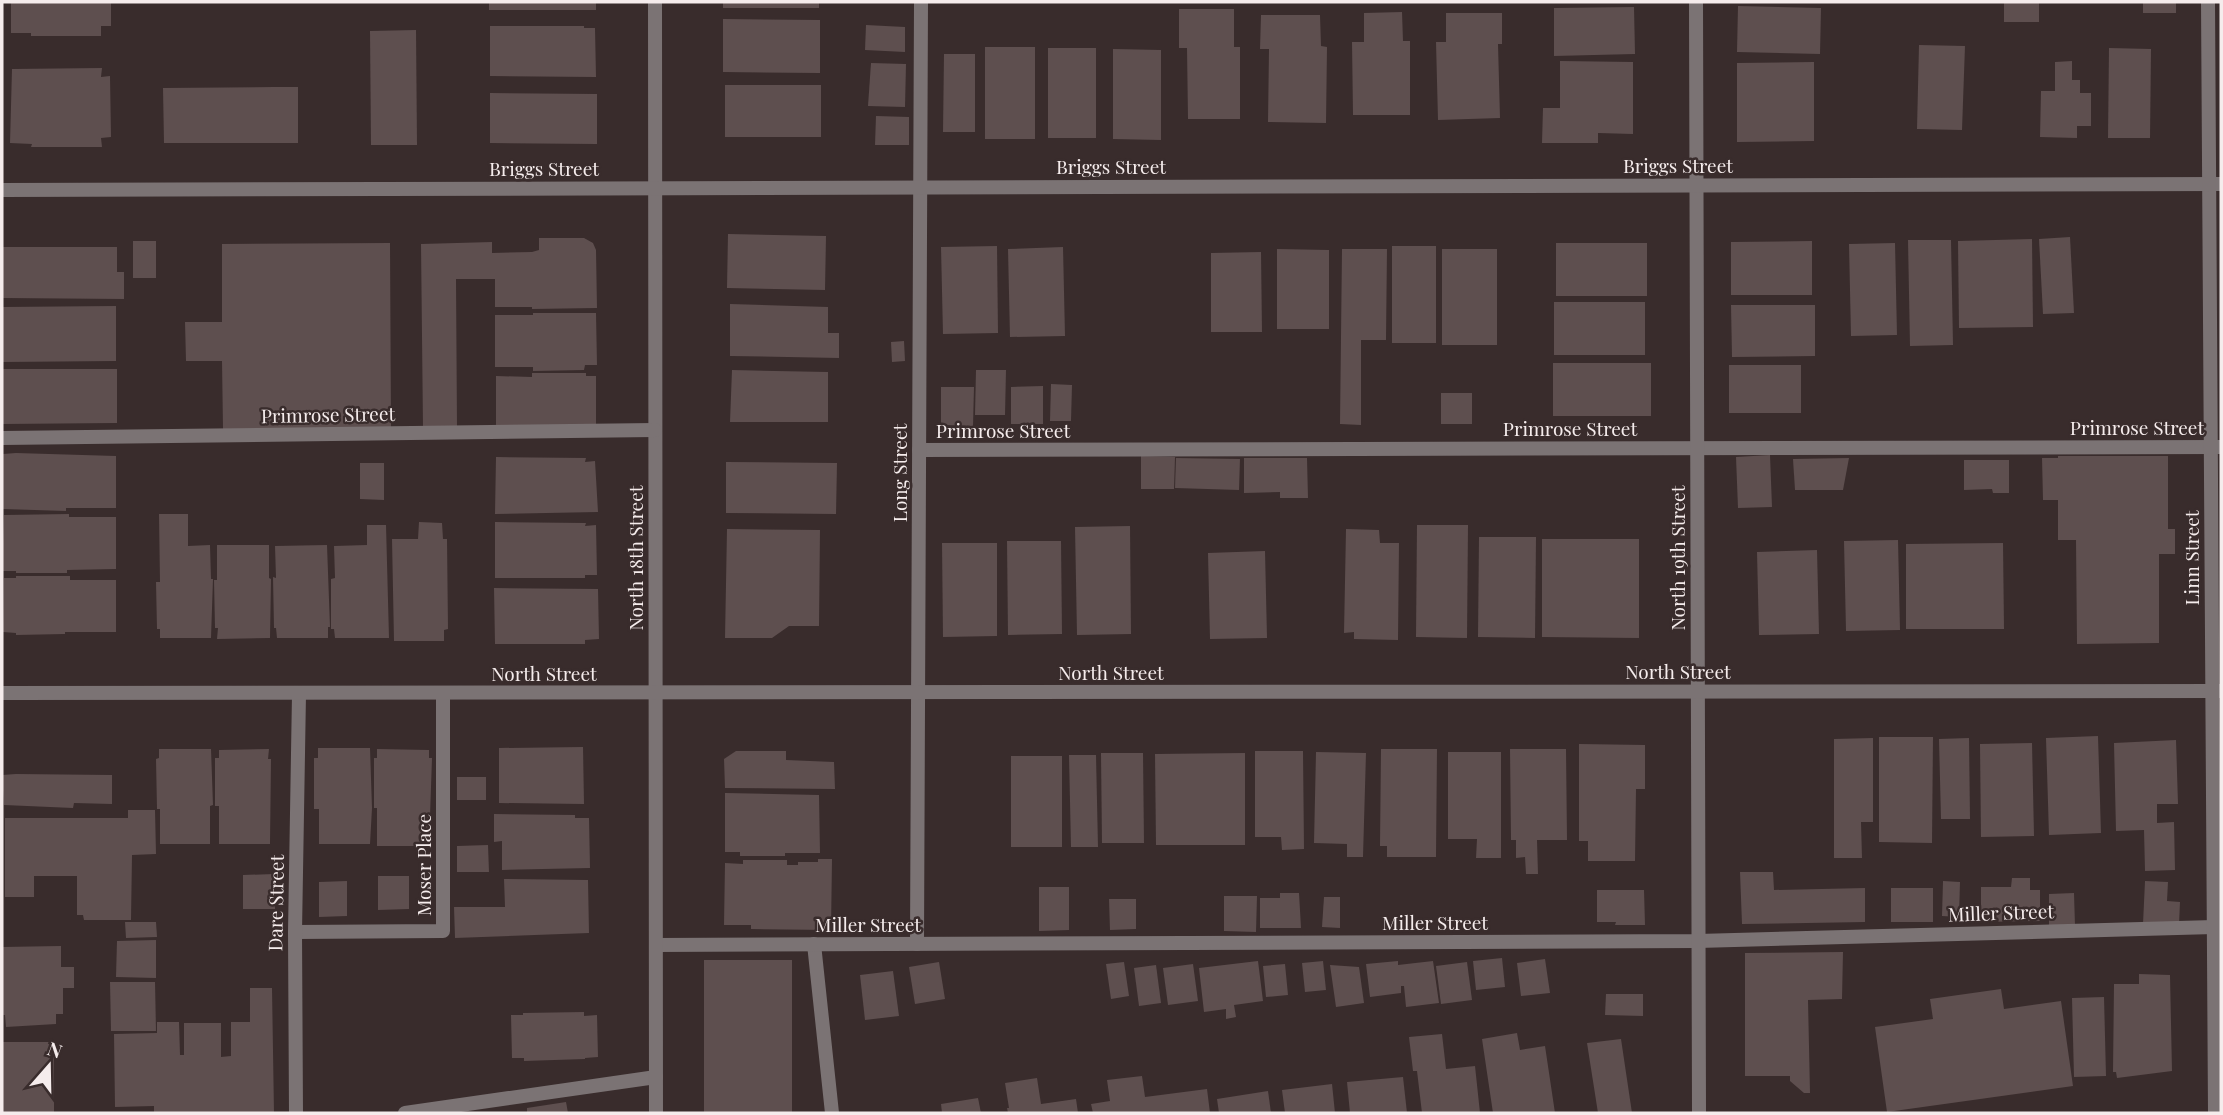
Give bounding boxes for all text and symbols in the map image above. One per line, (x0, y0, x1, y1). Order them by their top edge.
street label: Briggs Street (1623, 152, 1733, 178)
street label: Briggs Street (1056, 153, 1166, 179)
street label: Briggs Street (489, 155, 599, 181)
street label: Primrose Street (261, 400, 396, 428)
street label: Primrose Street (2070, 414, 2204, 440)
street label: Primrose Street (1503, 415, 1637, 441)
street label: Primrose Street (936, 417, 1070, 443)
street label: Long Street (886, 423, 912, 522)
street label: North 18th Street (622, 485, 648, 631)
street label: North 19th Street (1664, 485, 1690, 630)
street label: Linn Street (2178, 510, 2204, 606)
street label: North Street (1625, 658, 1731, 684)
street label: North Street (1058, 659, 1164, 685)
street label: North Street (491, 660, 597, 686)
street label: Moser Place (410, 814, 436, 916)
street label: Dare Street (261, 854, 289, 951)
street label: Miller Street (1947, 897, 2055, 927)
street label: Miller Street (1382, 909, 1488, 935)
street label: Miller Street (815, 911, 921, 937)
north arrow (14, 1031, 84, 1101)
text: N (44, 1035, 66, 1064)

